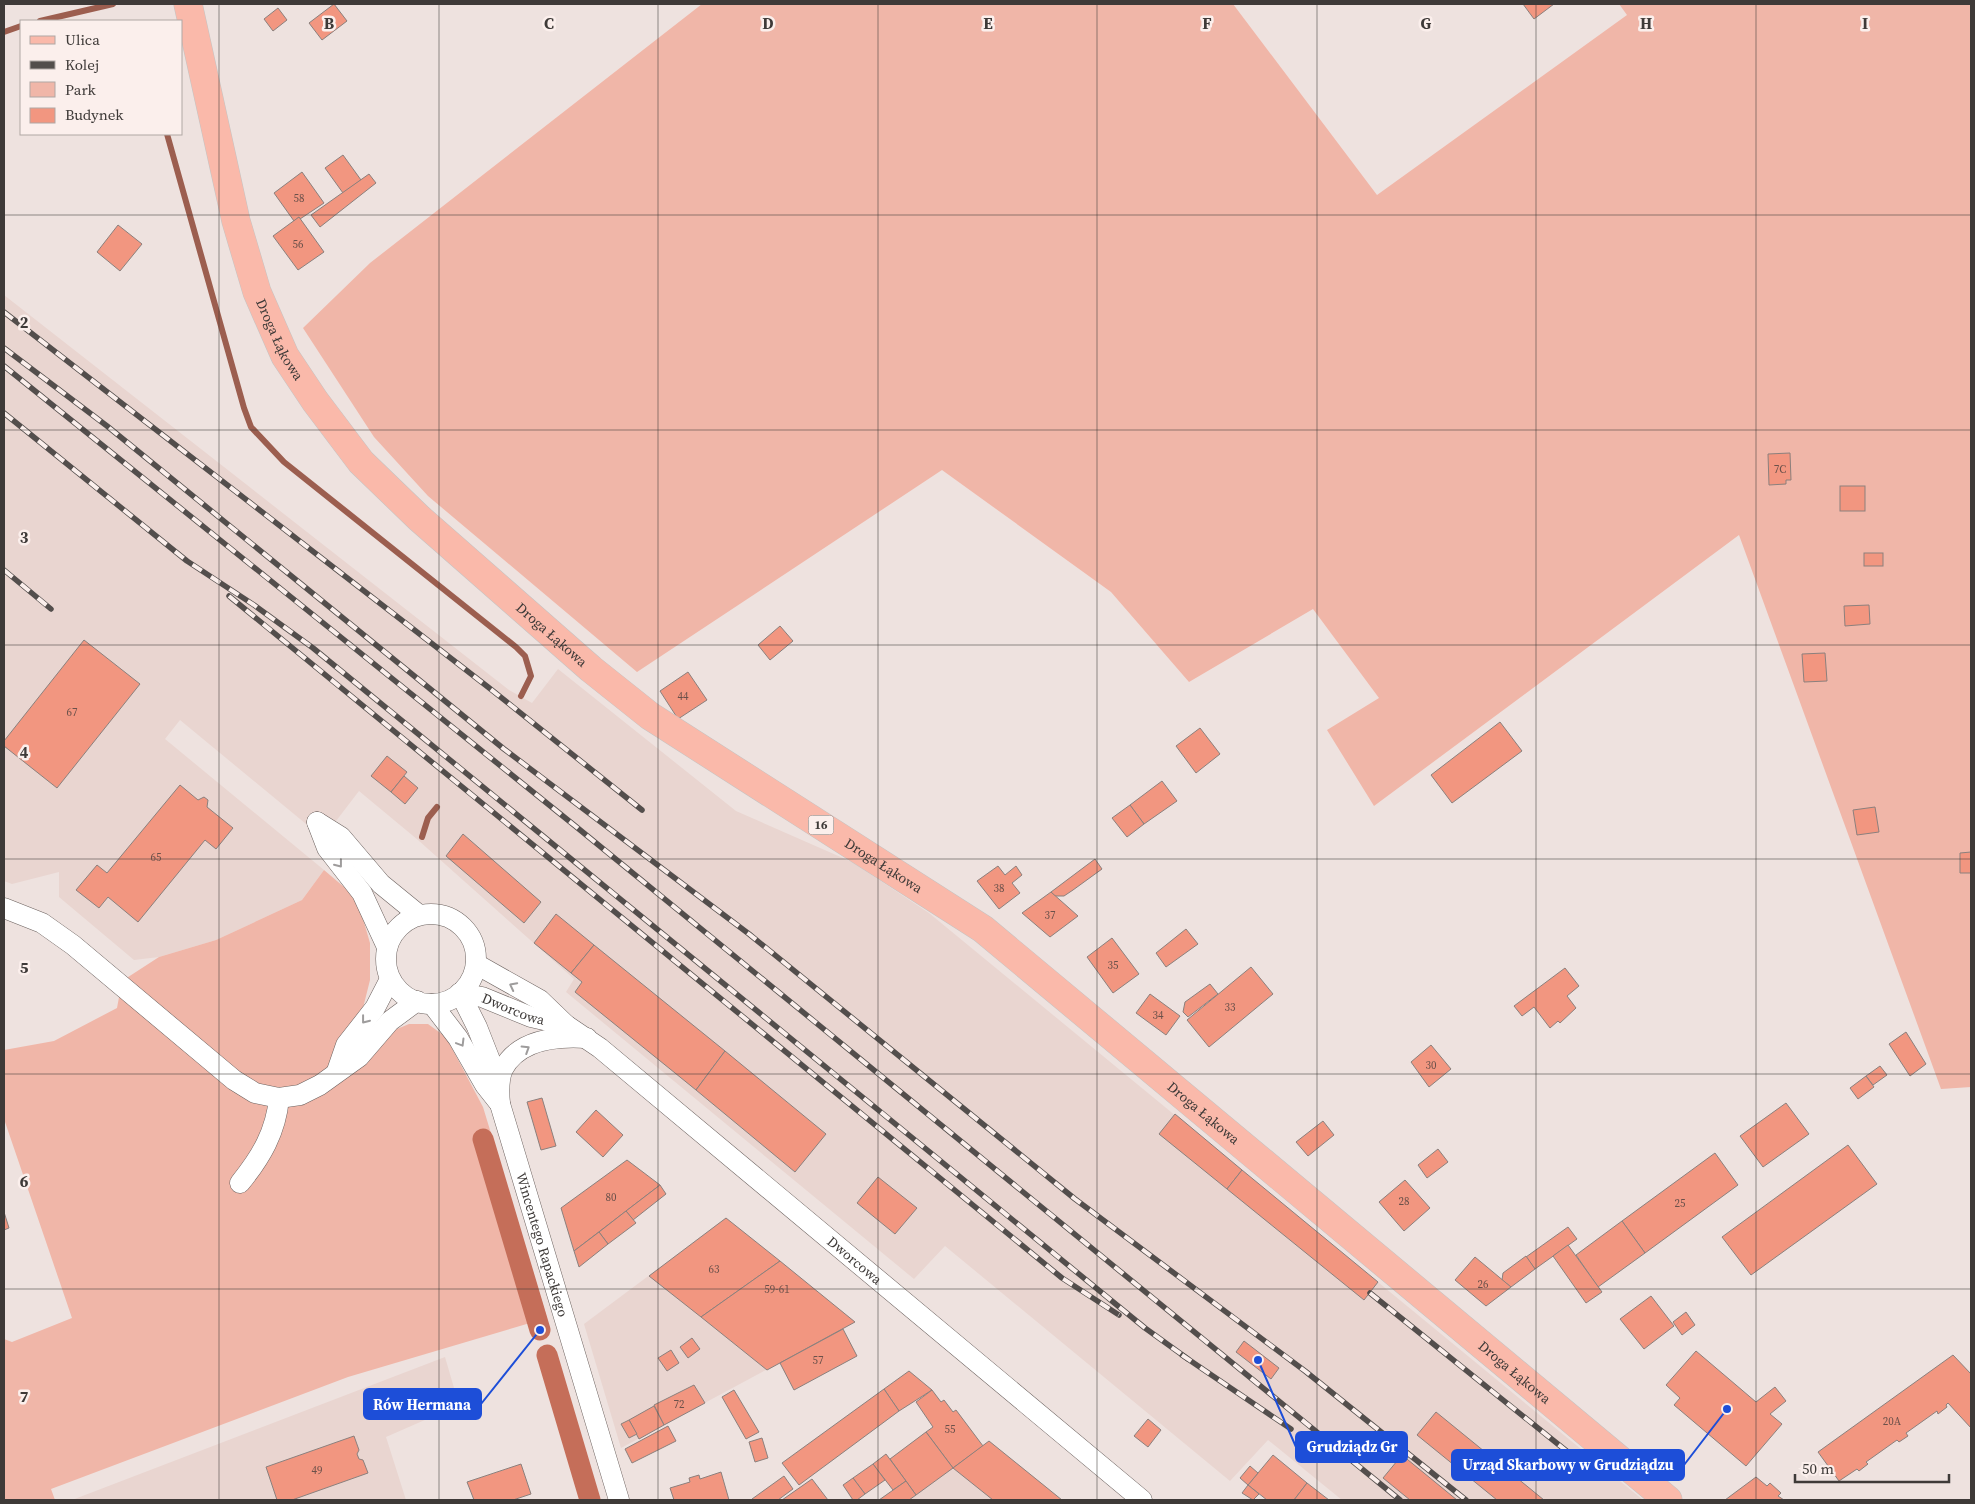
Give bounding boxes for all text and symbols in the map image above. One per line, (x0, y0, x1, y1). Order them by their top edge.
text: B (324, 12, 335, 34)
text: C (544, 12, 554, 34)
text: D (762, 12, 774, 34)
text: E (983, 12, 993, 34)
text: F (1202, 12, 1212, 34)
text: G (1421, 12, 1432, 34)
text: H (1640, 12, 1652, 34)
text: I (1862, 12, 1868, 34)
legend (20, 20, 182, 135)
text: Ulica (65, 29, 100, 50)
text: Kolej (65, 54, 99, 75)
text: Park (65, 79, 97, 100)
text: Budynek (65, 104, 124, 125)
house number: 58 (294, 191, 305, 206)
house number: 56 (293, 237, 304, 252)
street label: Droga Łąkowa (251, 296, 309, 385)
text: 2 (20, 311, 29, 333)
house number: 7C (1774, 462, 1786, 477)
text: 3 (20, 526, 29, 548)
street label: Droga Łąkowa (512, 598, 593, 672)
house number: 44 (678, 689, 689, 704)
house number: 67 (67, 705, 78, 720)
text: 4 (20, 741, 29, 763)
road number: 16 (808, 816, 834, 834)
street label: Droga Łąkowa (841, 833, 927, 898)
house number: 65 (151, 850, 162, 865)
one-way arrow (334, 858, 342, 867)
house number: 38 (994, 881, 1005, 896)
house number: 37 (1045, 908, 1056, 923)
text: 5 (20, 956, 29, 978)
house number: 35 (1108, 958, 1119, 973)
one-way arrow (509, 982, 518, 992)
street label: Dworcowa (479, 988, 547, 1030)
house number: 33 (1225, 1000, 1236, 1015)
house number: 34 (1153, 1008, 1164, 1023)
one-way arrow (361, 1015, 370, 1024)
one-way arrow (454, 1038, 464, 1047)
one-way arrow (521, 1046, 530, 1056)
house number: 30 (1426, 1058, 1437, 1073)
street label: Droga Łąkowa (1163, 1077, 1245, 1150)
text: 6 (20, 1170, 29, 1192)
street label: Wincentego Rapackiego (511, 1170, 573, 1320)
house number: 80 (606, 1190, 617, 1205)
house number: 28 (1399, 1194, 1410, 1209)
house number: 25 (1675, 1196, 1686, 1211)
street label: Dworcowa (823, 1231, 887, 1290)
house number: 63 (709, 1262, 720, 1277)
house number: 26 (1478, 1277, 1489, 1292)
house number: 59-61 (764, 1282, 790, 1297)
street label: Droga Łąkowa (1474, 1336, 1556, 1409)
house number: 57 (813, 1353, 824, 1368)
text: 7 (20, 1385, 29, 1407)
callout: Rów Hermana (364, 1389, 481, 1419)
text: Rów Hermana (373, 1394, 472, 1415)
house number: 72 (674, 1397, 685, 1412)
house number: 20A (1883, 1414, 1902, 1429)
house number: 55 (945, 1422, 956, 1437)
callout: Grudziądz Gr (1296, 1432, 1407, 1462)
text: Grudziądz Gr (1307, 1436, 1397, 1457)
callout: Urząd Skarbowy w Grudziądzu (1452, 1450, 1684, 1480)
scale bar (1795, 1452, 1949, 1484)
text: Urząd Skarbowy w Grudziądzu (1462, 1454, 1674, 1475)
text: 50 m (1802, 1458, 1834, 1479)
house number: 49 (312, 1463, 323, 1478)

